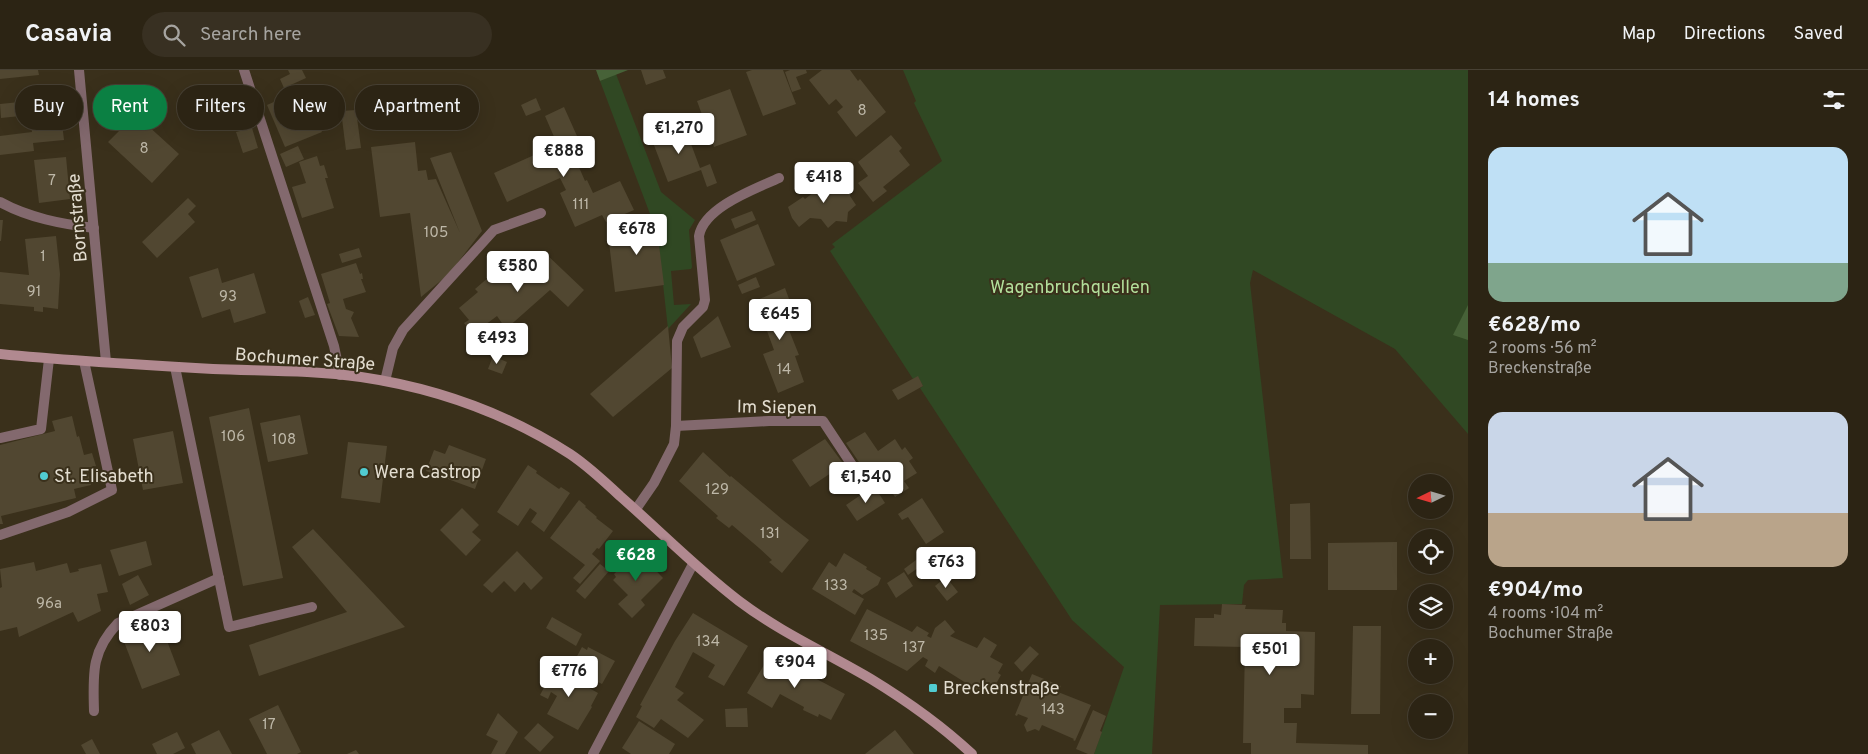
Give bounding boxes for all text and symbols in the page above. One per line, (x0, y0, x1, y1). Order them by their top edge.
search box (142, 12, 492, 57)
text: Casavia (25, 20, 112, 50)
icon: search (160, 21, 188, 49)
text: Search here (200, 23, 302, 47)
text: Map (1622, 23, 1656, 46)
text: Directions (1684, 23, 1766, 46)
text: Saved (1794, 23, 1843, 46)
chip: Buy (15, 85, 83, 130)
chip: Rent (93, 85, 167, 130)
chip: Filters (177, 85, 264, 130)
chip: New (274, 85, 345, 130)
chip: Apartment (355, 85, 479, 130)
icon: filters (1820, 86, 1848, 114)
text: 14 homes (1488, 87, 1580, 114)
house number: 8 (857, 102, 867, 121)
pin: €1,270 (638, 112, 720, 155)
text: €1,270 (654, 119, 704, 139)
pin: €888 (534, 136, 594, 178)
house number: 8 (139, 140, 149, 159)
text: €888 (544, 142, 584, 162)
pin: €418 (794, 162, 854, 204)
text: €418 (806, 168, 842, 188)
house number: 7 (48, 172, 56, 191)
street label: Bornstraße (63, 173, 94, 263)
icon: home (1623, 179, 1713, 269)
house number: 111 (573, 196, 589, 215)
pin: €678 (607, 214, 667, 256)
text: €678 (618, 220, 656, 240)
house number: 105 (424, 224, 448, 243)
house number: 1 (40, 248, 46, 267)
pin: €580 (488, 250, 548, 293)
text: €580 (498, 257, 538, 277)
park label: Wagenbruchquellen (990, 277, 1150, 300)
house number: 91 (27, 283, 41, 302)
house number: 93 (219, 288, 237, 307)
pin: €645 (750, 298, 810, 341)
text: €645 (760, 305, 800, 325)
text: €628/mo (1488, 312, 1581, 339)
pin: €493 (467, 322, 527, 365)
text: €493 (477, 329, 517, 349)
text: 2 rooms · 56 m² (1488, 339, 1597, 359)
street label: Bochumer Straße (234, 344, 376, 377)
text: Breckenstraße (1488, 359, 1592, 379)
house number: 14 (777, 361, 791, 380)
street label: Im Siepen (737, 396, 817, 421)
house number: 106 (221, 428, 245, 447)
house number: 108 (272, 431, 296, 450)
icon: home (1623, 444, 1713, 534)
place label: Wera Castrop (374, 462, 481, 485)
pin: €1,540 (825, 462, 907, 504)
place label: St. Elisabeth (54, 466, 154, 489)
marker: Wera Castrop (358, 466, 370, 478)
text: €1,540 (840, 468, 892, 488)
marker: St. Elisabeth (38, 470, 50, 482)
north arrow (1408, 474, 1452, 519)
map controls (1408, 474, 1453, 739)
house number: 129 (705, 481, 729, 500)
house number: 131 (760, 525, 780, 544)
button: locate (1408, 529, 1453, 574)
pin: €628 (606, 540, 666, 582)
text: €628 (616, 546, 656, 566)
pin: €763 (916, 546, 976, 589)
text: €763 (927, 553, 965, 573)
house number: 133 (824, 577, 848, 596)
text: €904/mo (1488, 577, 1583, 604)
button: layers (1408, 584, 1453, 629)
house number: 96a (36, 595, 62, 614)
text: 4 rooms · 104 m² (1488, 604, 1603, 624)
pin: €803 (120, 610, 180, 653)
text: €803 (130, 617, 170, 637)
text: Bochumer Straße (1488, 624, 1613, 644)
house number: 135 (864, 627, 888, 646)
house number: 134 (696, 633, 720, 652)
pin: €501 (1240, 634, 1300, 676)
house number: 137 (903, 639, 925, 658)
button: + (1408, 639, 1453, 684)
text: €501 (1252, 640, 1288, 660)
pin: €904 (765, 646, 825, 689)
text: €904 (775, 653, 815, 673)
pin: €776 (539, 656, 599, 698)
text: €776 (551, 662, 587, 682)
place label: Breckenstraße (943, 678, 1059, 701)
marker: Breckenstraße (927, 682, 939, 694)
button: − (1408, 694, 1453, 739)
house number: 143 (1041, 701, 1065, 720)
house number: 17 (262, 716, 276, 735)

